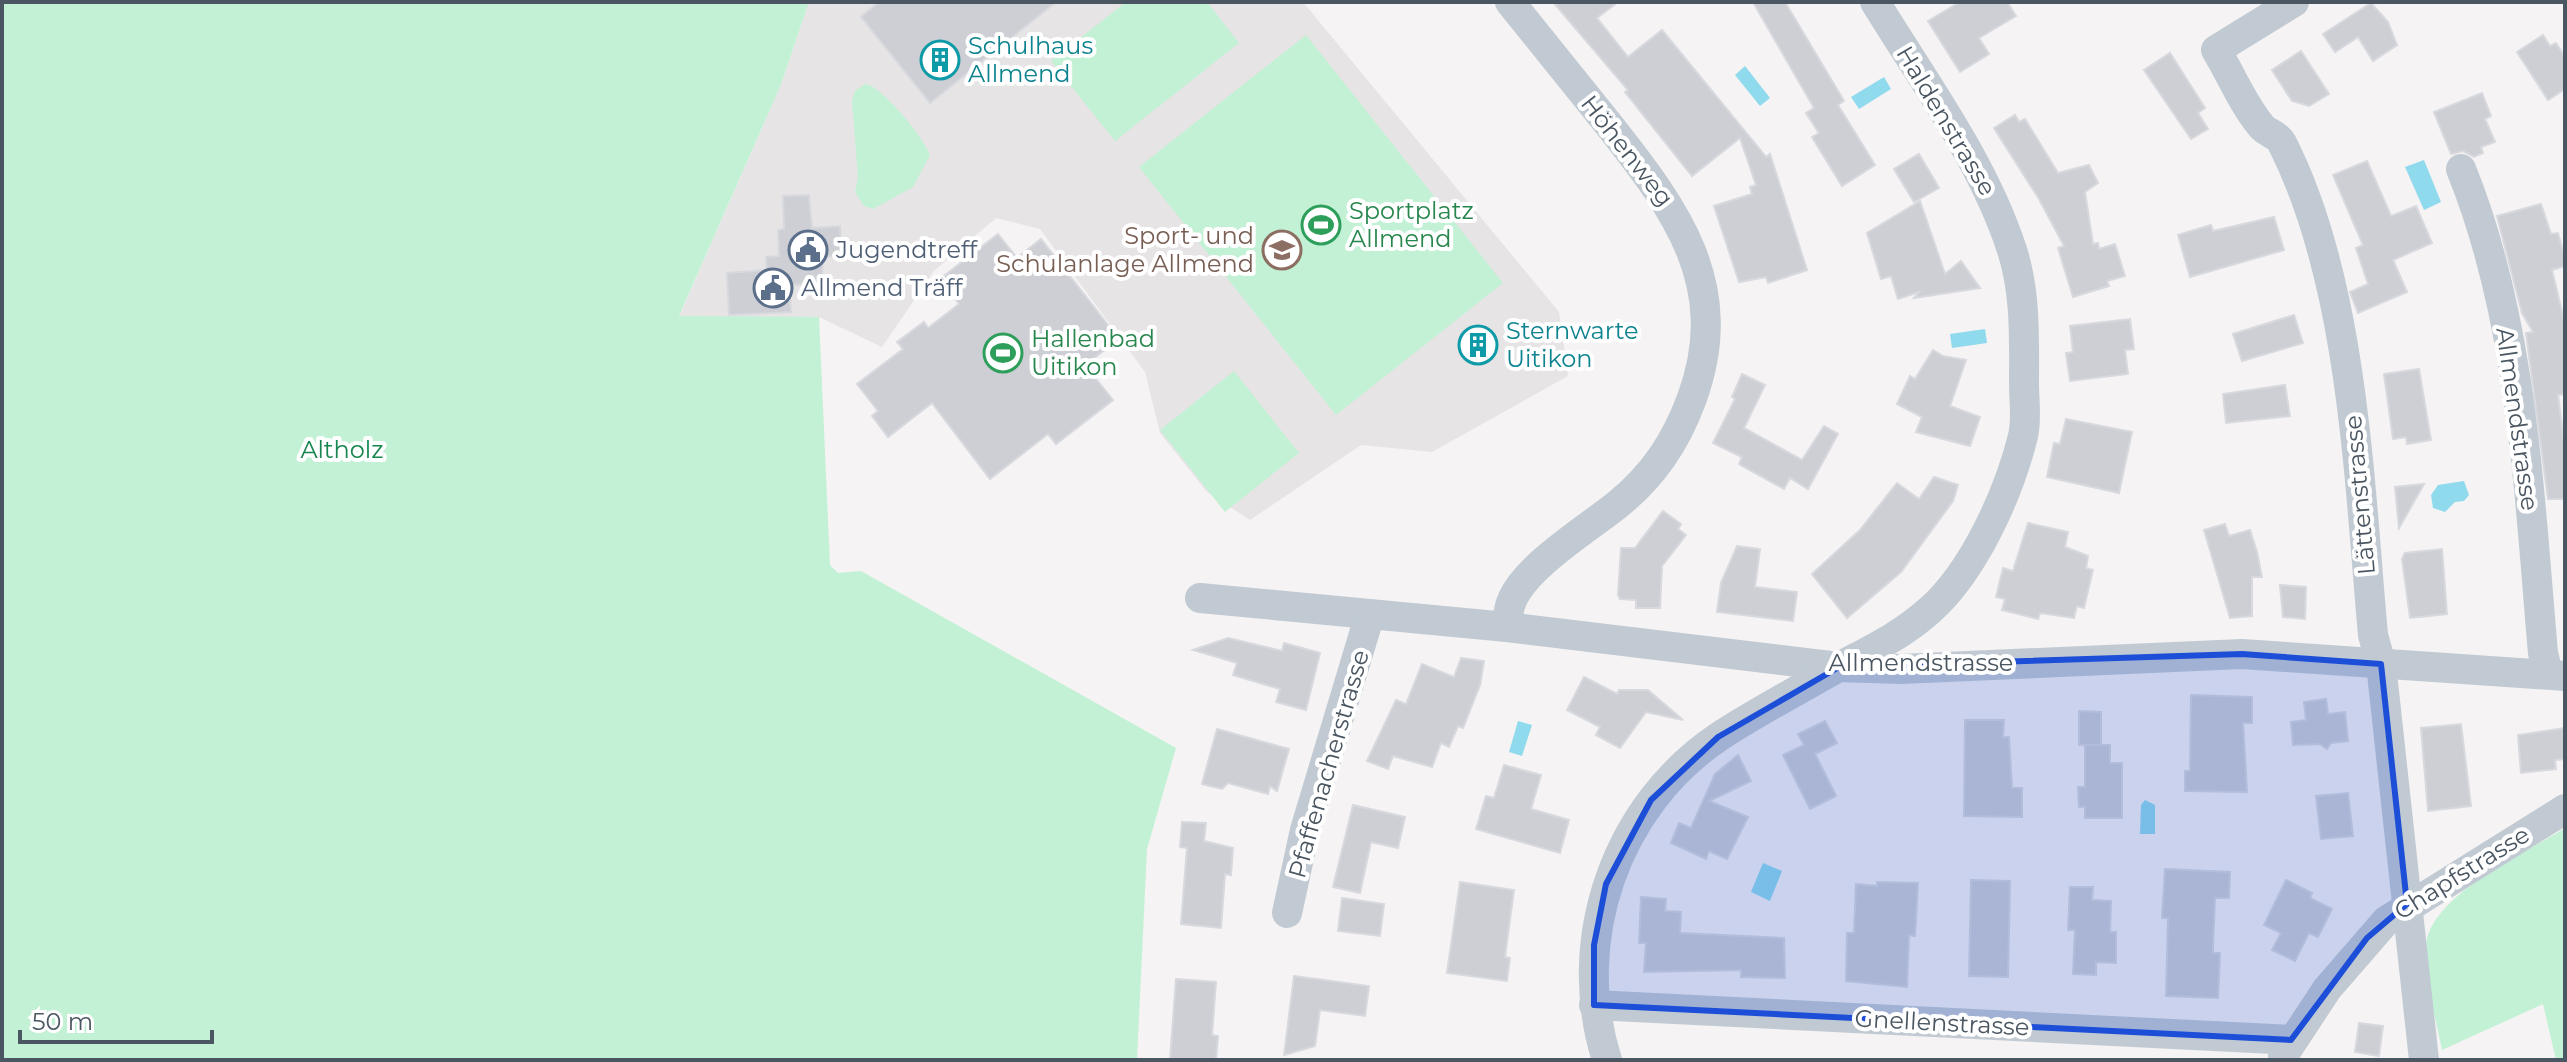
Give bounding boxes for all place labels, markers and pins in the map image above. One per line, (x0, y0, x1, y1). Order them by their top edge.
place label: Schulhaus Allmend (968, 31, 1093, 88)
building icon: Schulhaus Allmend (919, 39, 961, 81)
place label: Sportplatz Allmend (1349, 196, 1474, 253)
sports icon: Sportplatz Allmend (1300, 204, 1342, 246)
place label: Sport- und Schulanlage Allmend (996, 221, 1254, 278)
public building icon: Jugendtreff (787, 229, 829, 271)
school or university icon: Sport- und Schulanlage Allmend (1261, 229, 1303, 271)
place label: Jugendtreff (835, 235, 978, 264)
public building icon: Allmend Träff (752, 267, 794, 309)
place label: Allmend Träff (801, 273, 963, 302)
place label: Sternwarte Uitikon (1506, 316, 1639, 373)
place label: Hallenbad Uitikon (1031, 324, 1155, 381)
building icon: Sternwarte Uitikon (1457, 324, 1499, 366)
sports icon: Hallenbad Uitikon (982, 332, 1024, 374)

